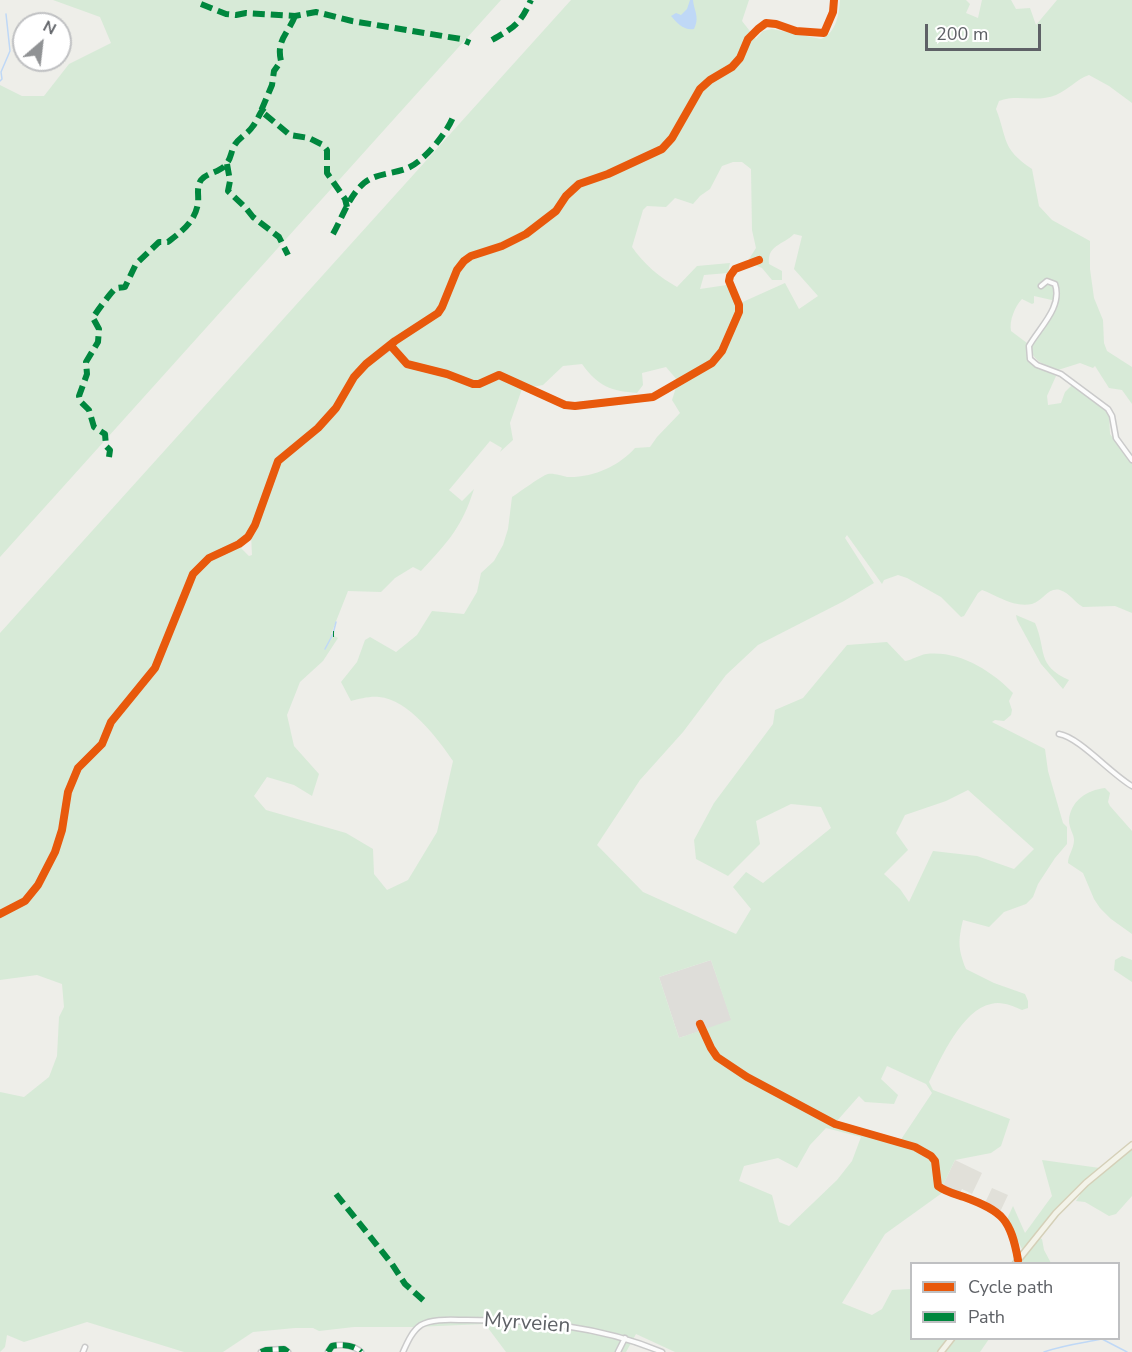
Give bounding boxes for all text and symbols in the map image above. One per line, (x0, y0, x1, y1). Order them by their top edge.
north arrow (12, 12, 72, 72)
scale bar (928, 12, 1044, 50)
text: N (39, 15, 60, 40)
text: 200 m (936, 22, 988, 46)
legend (910, 1262, 1120, 1340)
text: Cycle path (968, 1275, 1053, 1299)
text: Path (968, 1305, 1005, 1329)
street label: Myrveien (483, 1308, 571, 1340)

